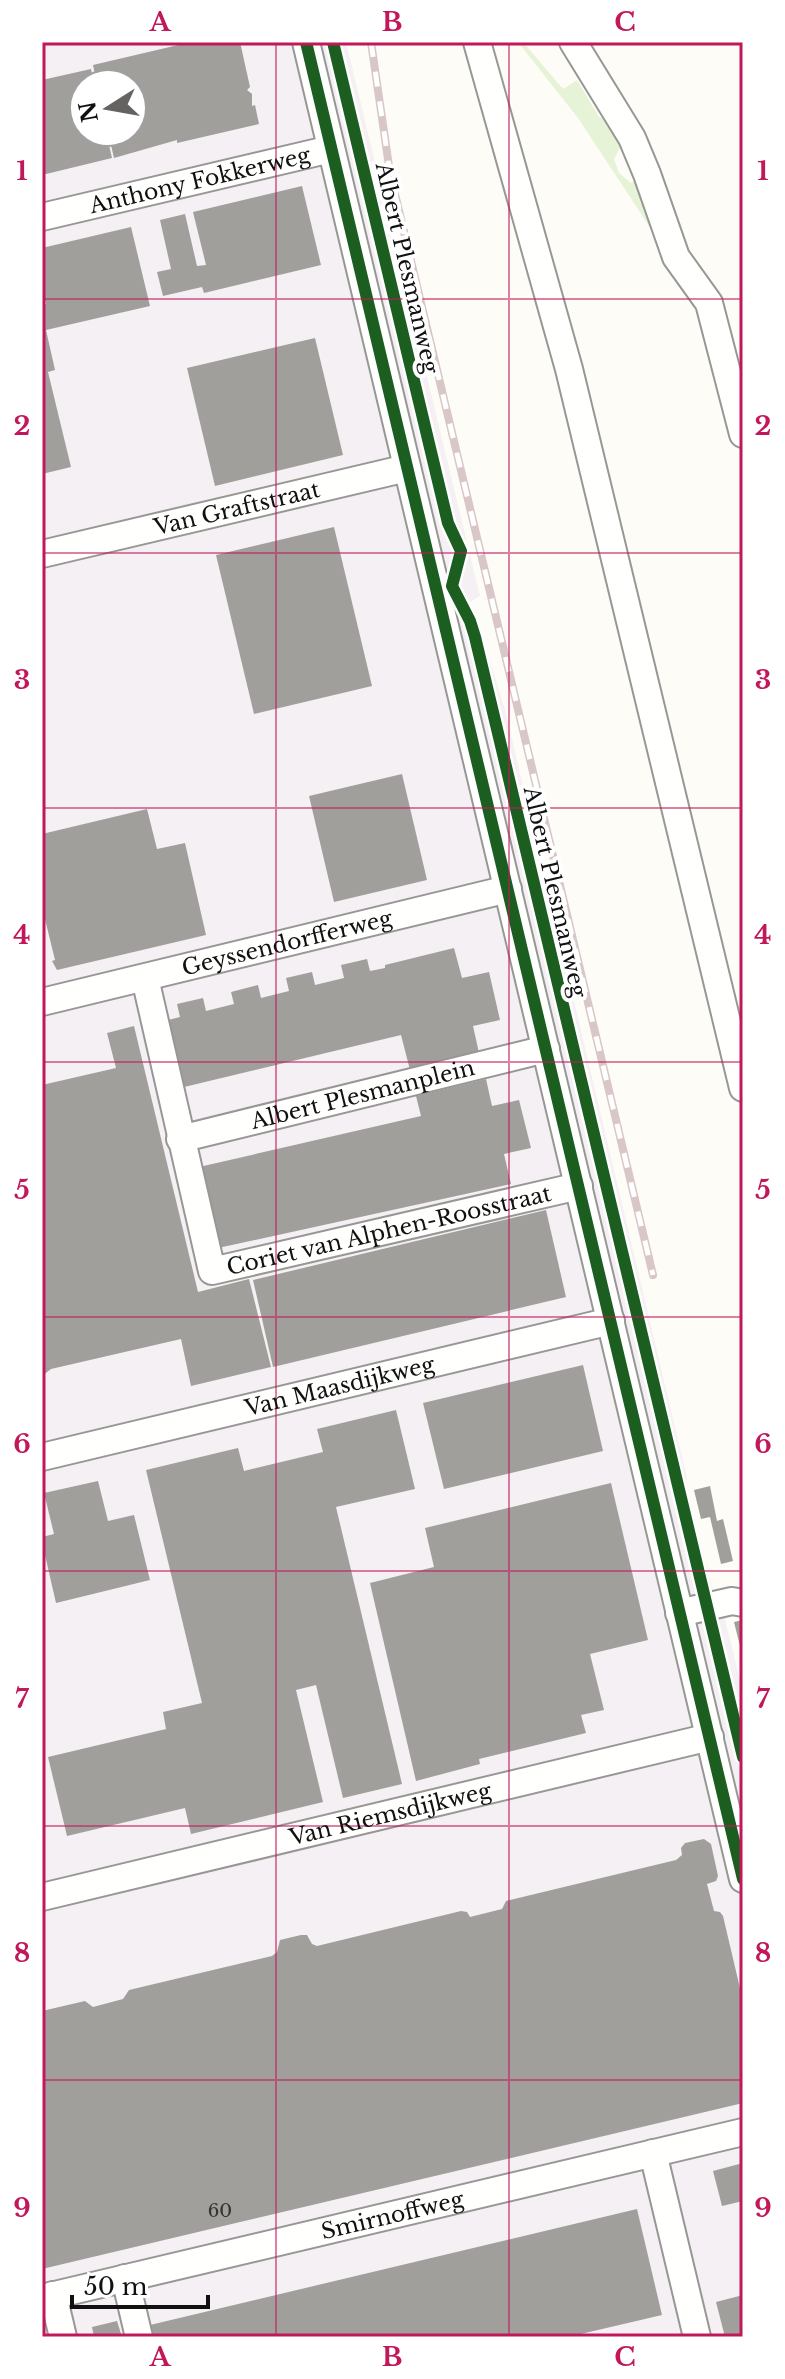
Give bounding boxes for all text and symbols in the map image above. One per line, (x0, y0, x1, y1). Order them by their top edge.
text: A (148, 6, 171, 38)
text: B (382, 6, 402, 38)
text: C (614, 6, 636, 38)
north arrow (68, 68, 148, 148)
text: N (74, 99, 104, 124)
street label: Anthony Fokkerweg (85, 141, 314, 219)
text: 1 (16, 155, 28, 187)
text: 1 (757, 155, 769, 187)
street label: Albert Plesmanweg (369, 159, 445, 377)
text: 2 (14, 410, 30, 442)
text: 2 (755, 410, 771, 442)
street label: Van Graftstraat (150, 475, 323, 541)
text: 3 (14, 664, 30, 696)
text: 3 (755, 664, 771, 696)
street label: Albert Plesmanweg (517, 783, 593, 1001)
street label: Geyssendorfferweg (179, 904, 396, 981)
text: 4 (13, 919, 31, 951)
text: 4 (754, 919, 772, 951)
street label: Albert Plesmanplein (247, 1054, 477, 1135)
text: 5 (14, 1174, 30, 1206)
text: 5 (755, 1174, 771, 1206)
street label: Coriet van Alphen-Roosstraat (224, 1179, 554, 1281)
street label: Van Maasdijkweg (241, 1350, 438, 1422)
text: 6 (13, 1428, 31, 1460)
text: 6 (754, 1428, 772, 1460)
text: 7 (15, 1683, 29, 1715)
text: 7 (756, 1683, 770, 1715)
street label: Van Riemsdijkweg (285, 1776, 495, 1851)
text: 8 (14, 1937, 30, 1969)
text: 8 (755, 1937, 771, 1969)
street label: Smirnoffweg (318, 2185, 467, 2245)
text: 9 (13, 2192, 31, 2224)
text: 9 (754, 2192, 772, 2224)
house number: 60 (208, 2200, 232, 2222)
scale bar (72, 2259, 208, 2309)
text: 50 m (84, 2272, 148, 2301)
text: A (148, 2341, 171, 2373)
text: B (382, 2341, 402, 2373)
text: C (614, 2341, 636, 2373)

